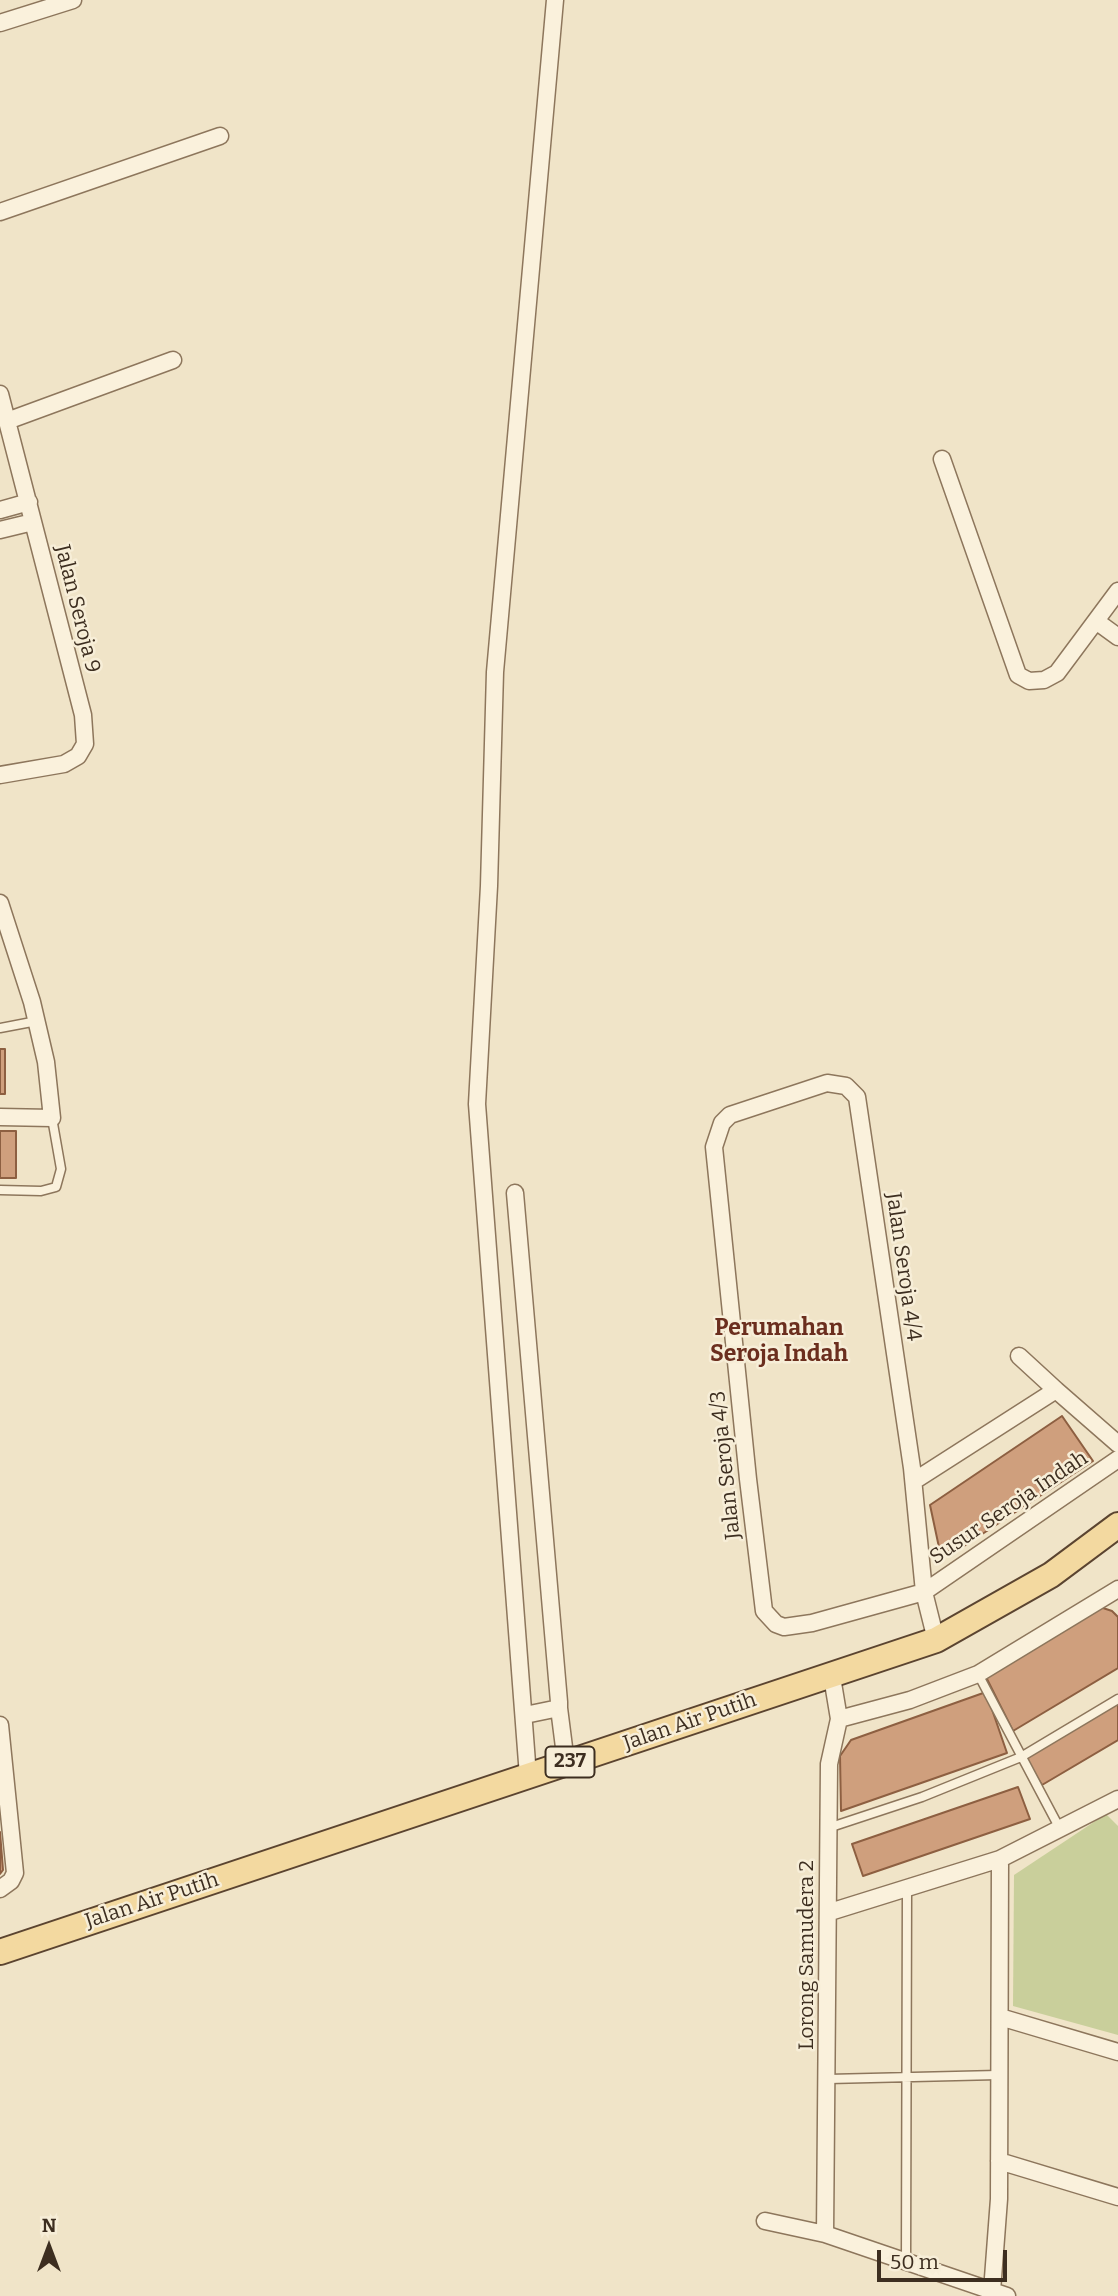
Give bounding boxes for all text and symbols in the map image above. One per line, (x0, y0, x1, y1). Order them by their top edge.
street label: Jalan Seroja 9 (49, 542, 105, 676)
street label: Jalan Seroja 4/4 (880, 1191, 926, 1343)
district label: Perumahan Seroja Indah (710, 1315, 848, 1369)
street label: Jalan Seroja 4/3 (706, 1389, 746, 1541)
street label: Susur Seroja Indah (925, 1446, 1093, 1570)
street label: Jalan Air Putih (620, 1687, 760, 1757)
road number: 237 (546, 1746, 594, 1778)
street label: Lorong Samudera 2 (794, 1860, 820, 2050)
street label: Jalan Air Putih (82, 1868, 222, 1934)
north arrow (14, 2212, 84, 2282)
text: N (42, 2214, 56, 2237)
scale bar (880, 2236, 1010, 2280)
text: 50 m (890, 2249, 939, 2275)

